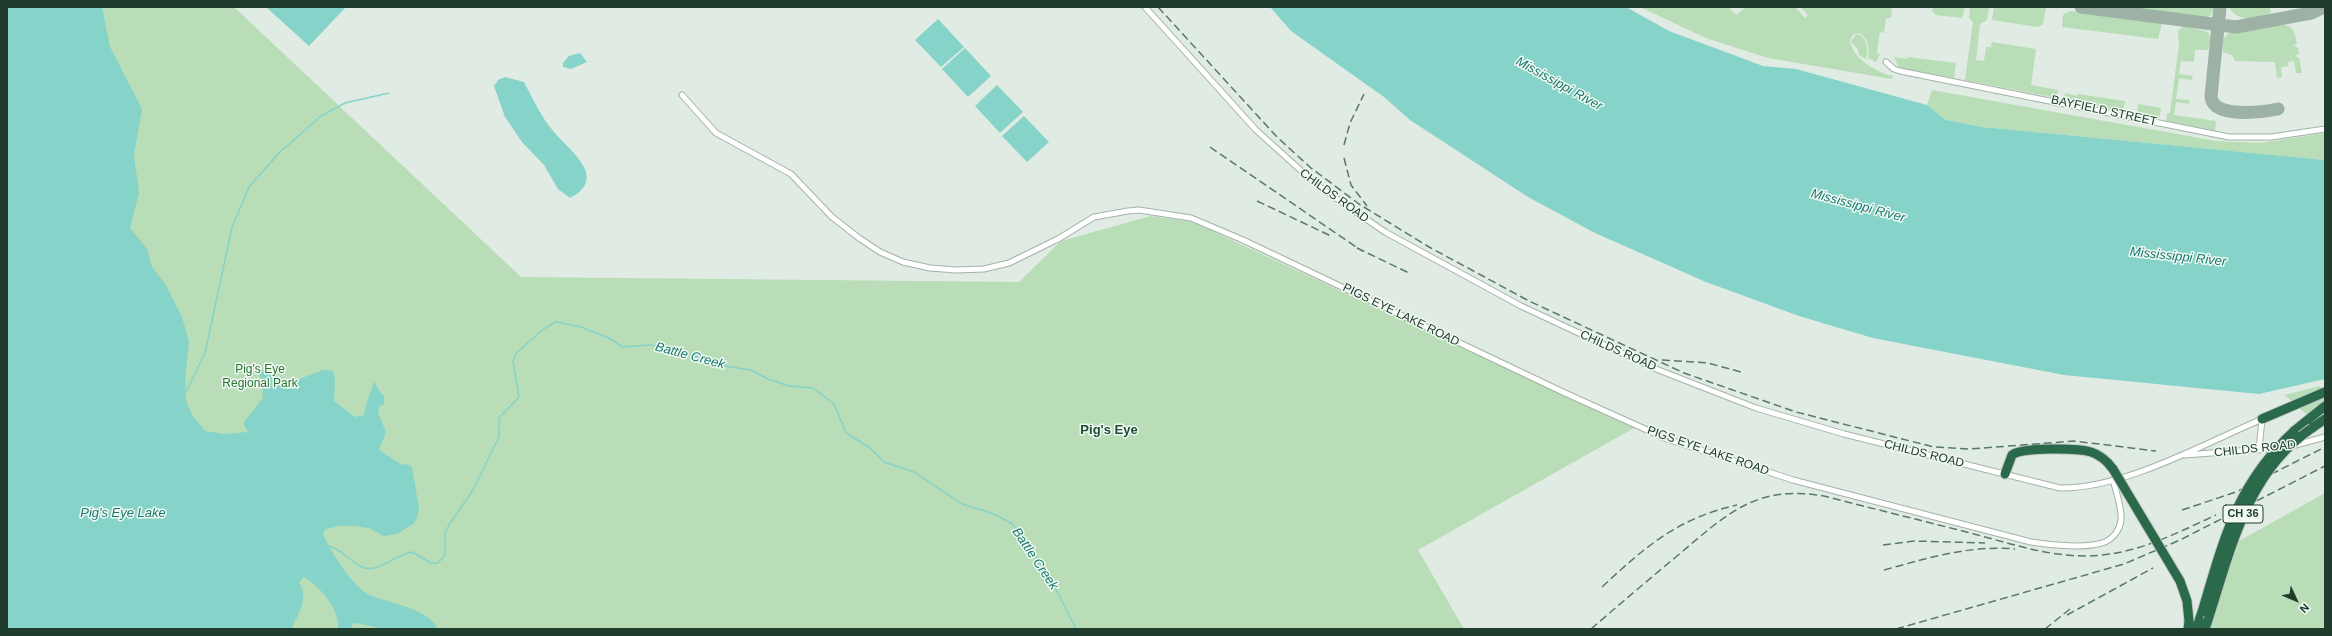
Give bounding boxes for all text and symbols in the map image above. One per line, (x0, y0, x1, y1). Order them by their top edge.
water label: Mississippi River (1513, 54, 1605, 114)
street label: BAYFIELD STREET (2050, 93, 2158, 129)
street label: CHILDS ROAD (1297, 166, 1371, 226)
water label: Mississippi River (1809, 186, 1907, 226)
water label: Mississippi River (2129, 244, 2227, 270)
street label: PIGS EYE LAKE ROAD (1340, 280, 1462, 350)
street label: CHILDS ROAD (1578, 328, 1658, 374)
water label: Battle Creek (653, 339, 727, 373)
park label: Pig's Eye Regional Park (222, 363, 298, 391)
district label: Pig's Eye (1080, 422, 1138, 438)
street label: PIGS EYE LAKE ROAD (1645, 423, 1771, 479)
street label: CHILDS ROAD (1882, 437, 1966, 471)
street label: CHILDS ROAD (2213, 438, 2297, 460)
water label: Pig's Eye Lake (80, 505, 166, 521)
road number: CH 36 (2223, 505, 2263, 523)
water label: Battle Creek (1009, 525, 1061, 593)
north arrow (2276, 580, 2316, 620)
text: N (2298, 601, 2312, 615)

